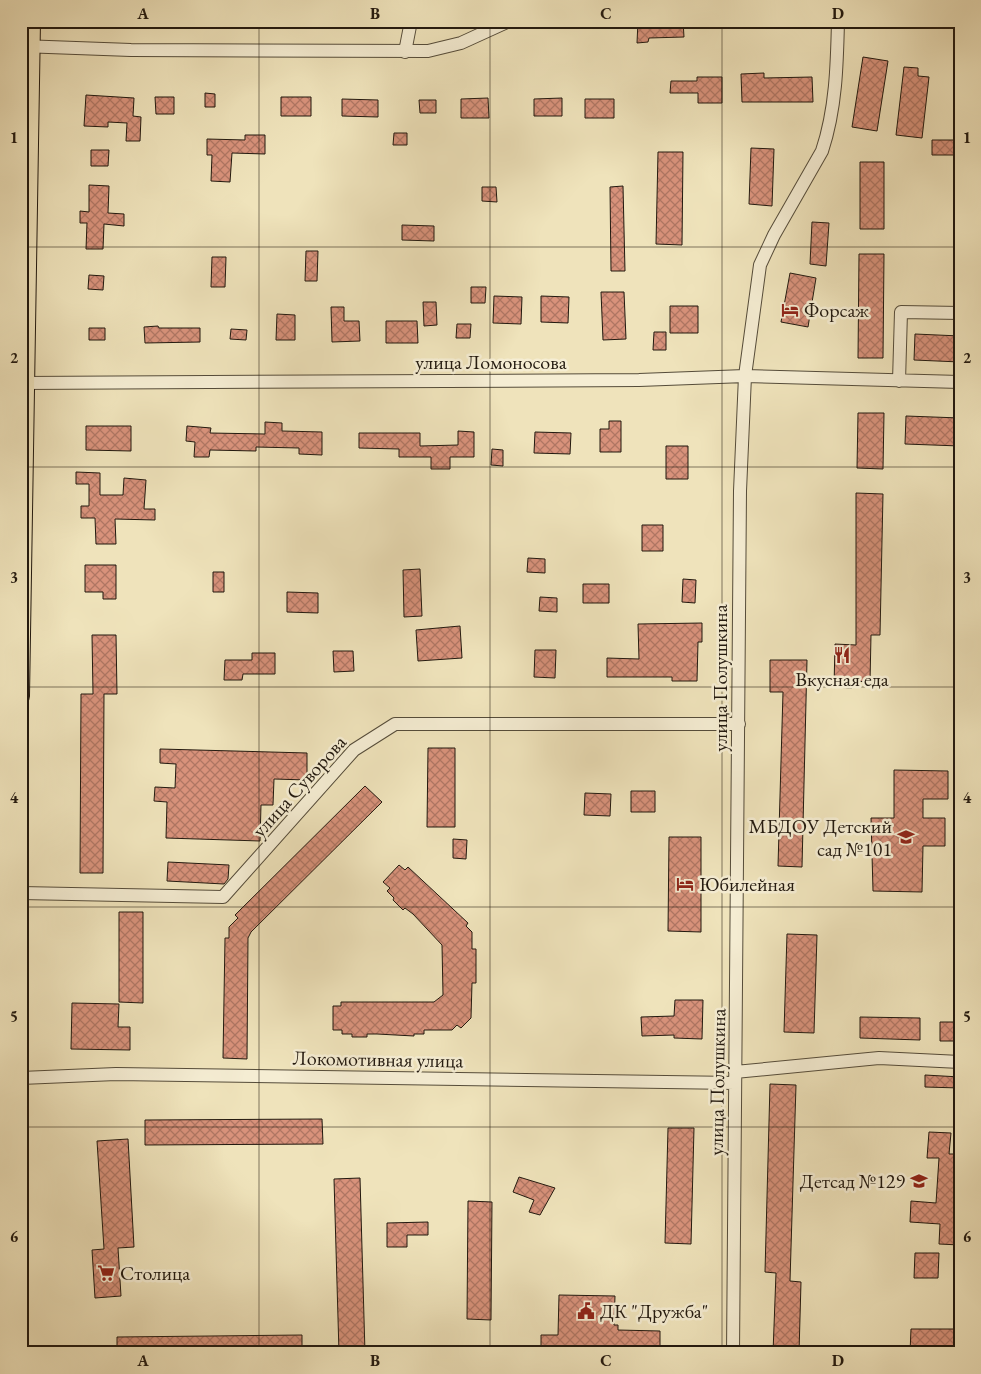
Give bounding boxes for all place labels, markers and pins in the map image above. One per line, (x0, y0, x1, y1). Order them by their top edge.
place label: Форсаж (804, 297, 869, 323)
hotel icon: Форсаж (780, 300, 800, 320)
restaurant icon: Вкусная еда (832, 645, 852, 665)
place label: Вкусная еда (795, 666, 889, 692)
place label: МБДОУ Детский сад №101 (748, 813, 892, 862)
school or university icon: МБДОУ Детский сад №101 (896, 827, 916, 847)
place label: Юбилейная (699, 871, 795, 897)
hotel icon: Юбилейная (675, 874, 695, 894)
place label: Детсад №129 (800, 1168, 905, 1194)
school or university icon: Детсад №129 (909, 1171, 929, 1191)
place label: Столица (120, 1260, 190, 1286)
supermarket icon: Столица (96, 1263, 116, 1283)
place label: ДК "Дружба" (600, 1298, 708, 1324)
public building icon: ДК "Дружба" (576, 1301, 596, 1321)

